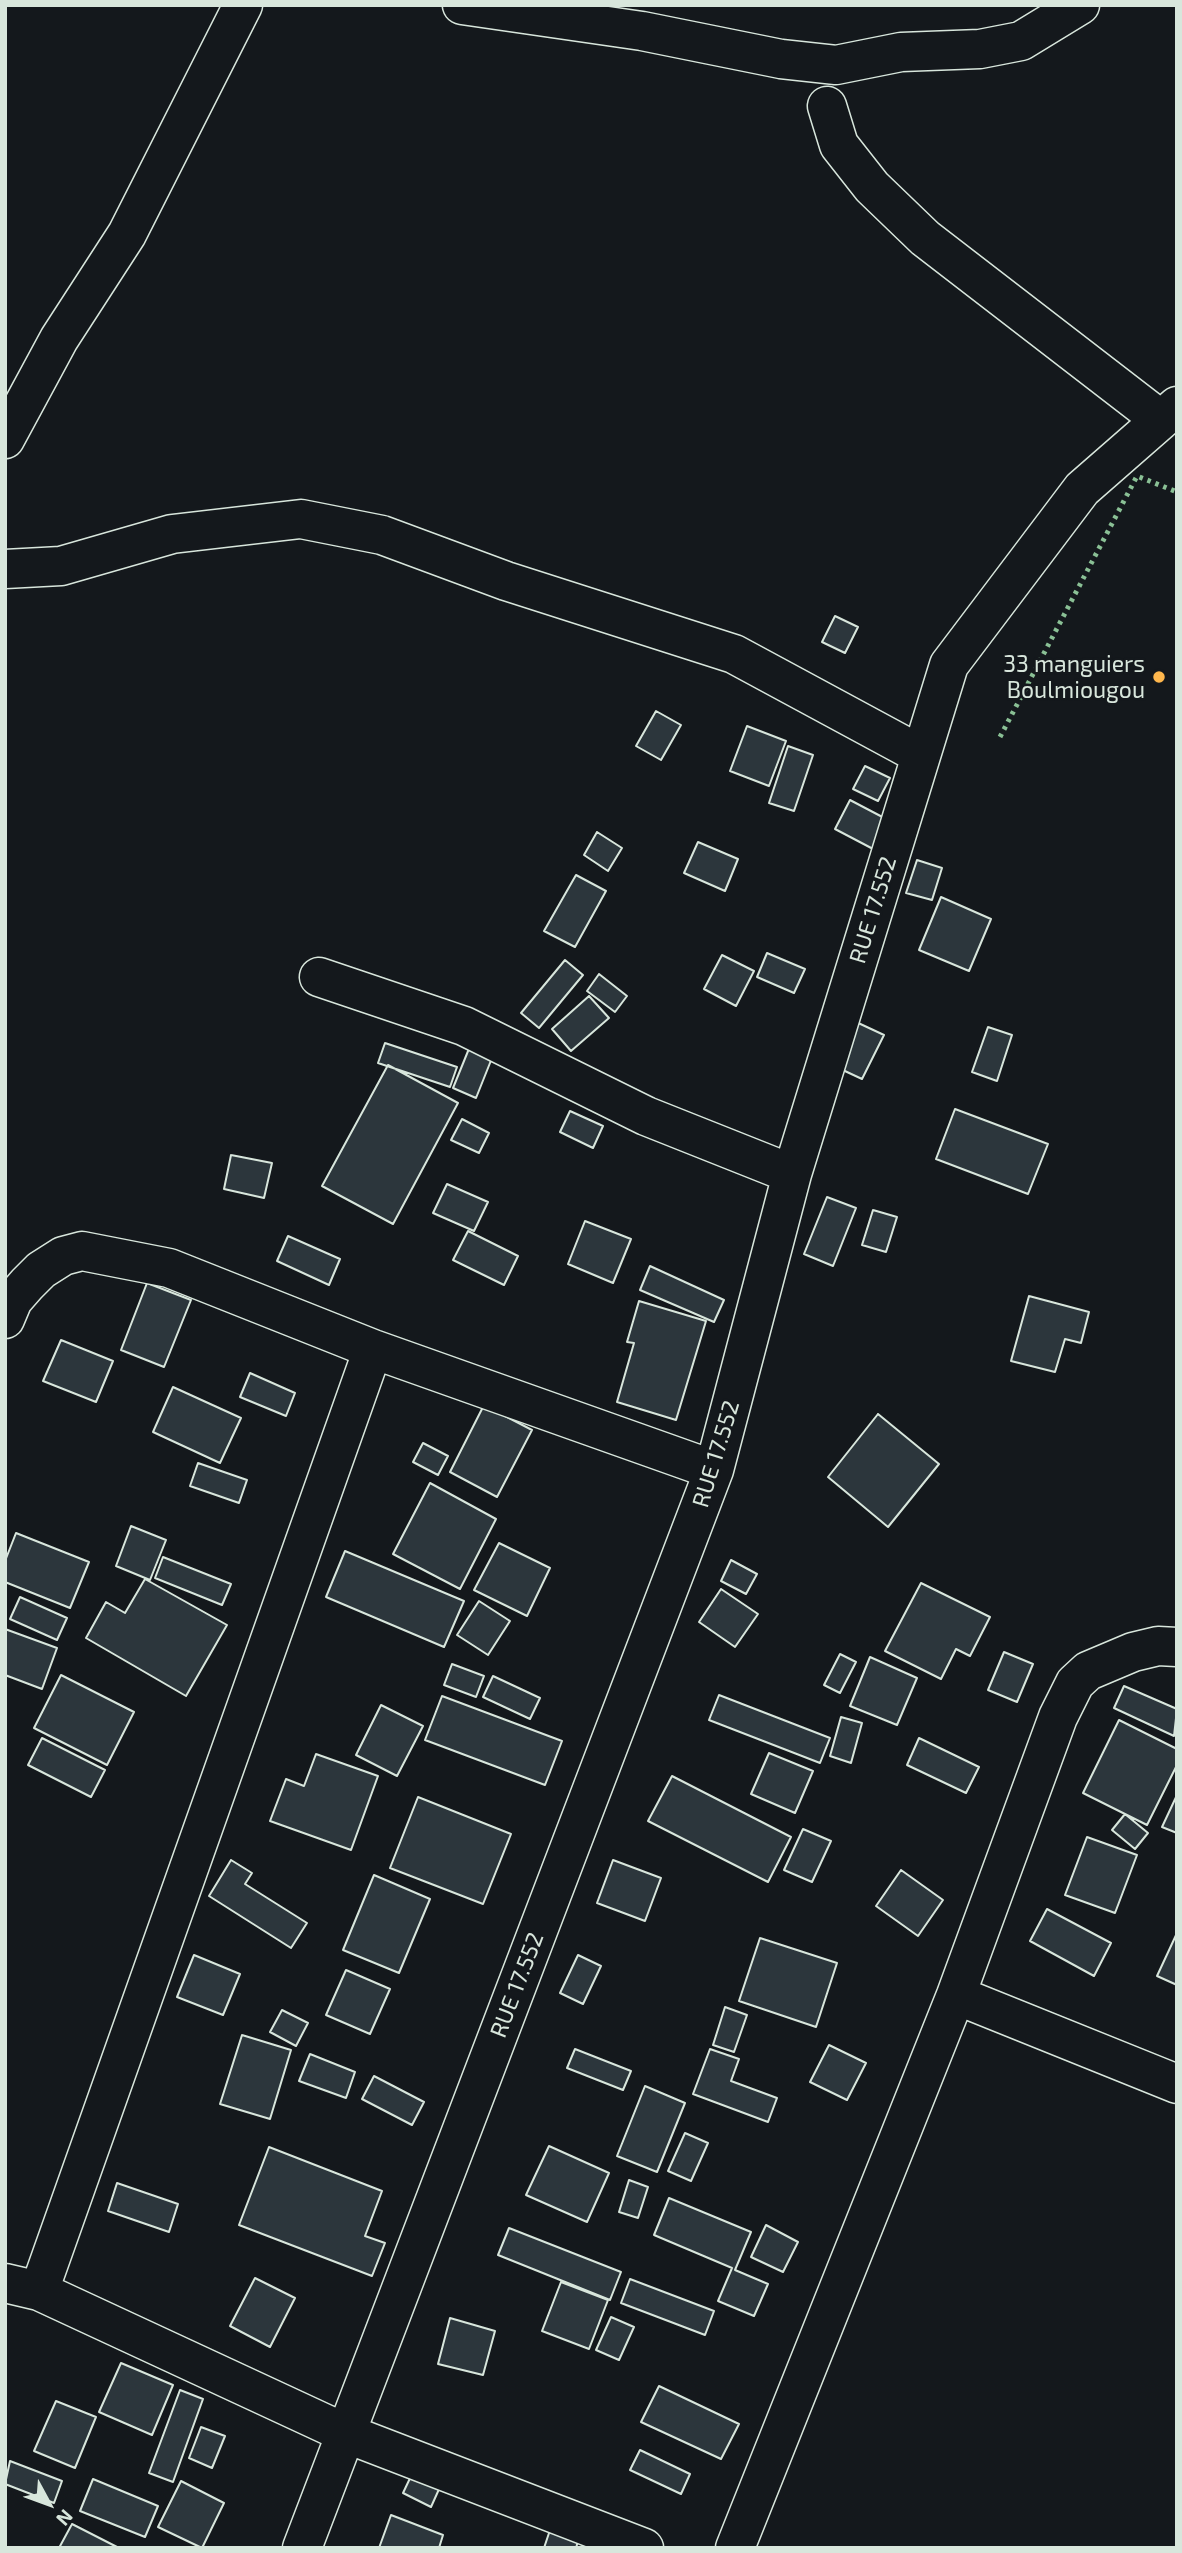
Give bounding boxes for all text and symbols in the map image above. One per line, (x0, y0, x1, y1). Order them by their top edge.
place label: 33 manguiers Boulmiougou (1003, 650, 1145, 704)
marker: 33 manguiers Boulmiougou (1151, 669, 1167, 685)
street label: RUE 17.552 (844, 853, 902, 967)
street label: RUE 17.552 (687, 1397, 745, 1511)
street label: RUE 17.552 (484, 1929, 550, 2041)
north arrow (14, 2469, 84, 2539)
text: N (52, 2505, 78, 2531)

